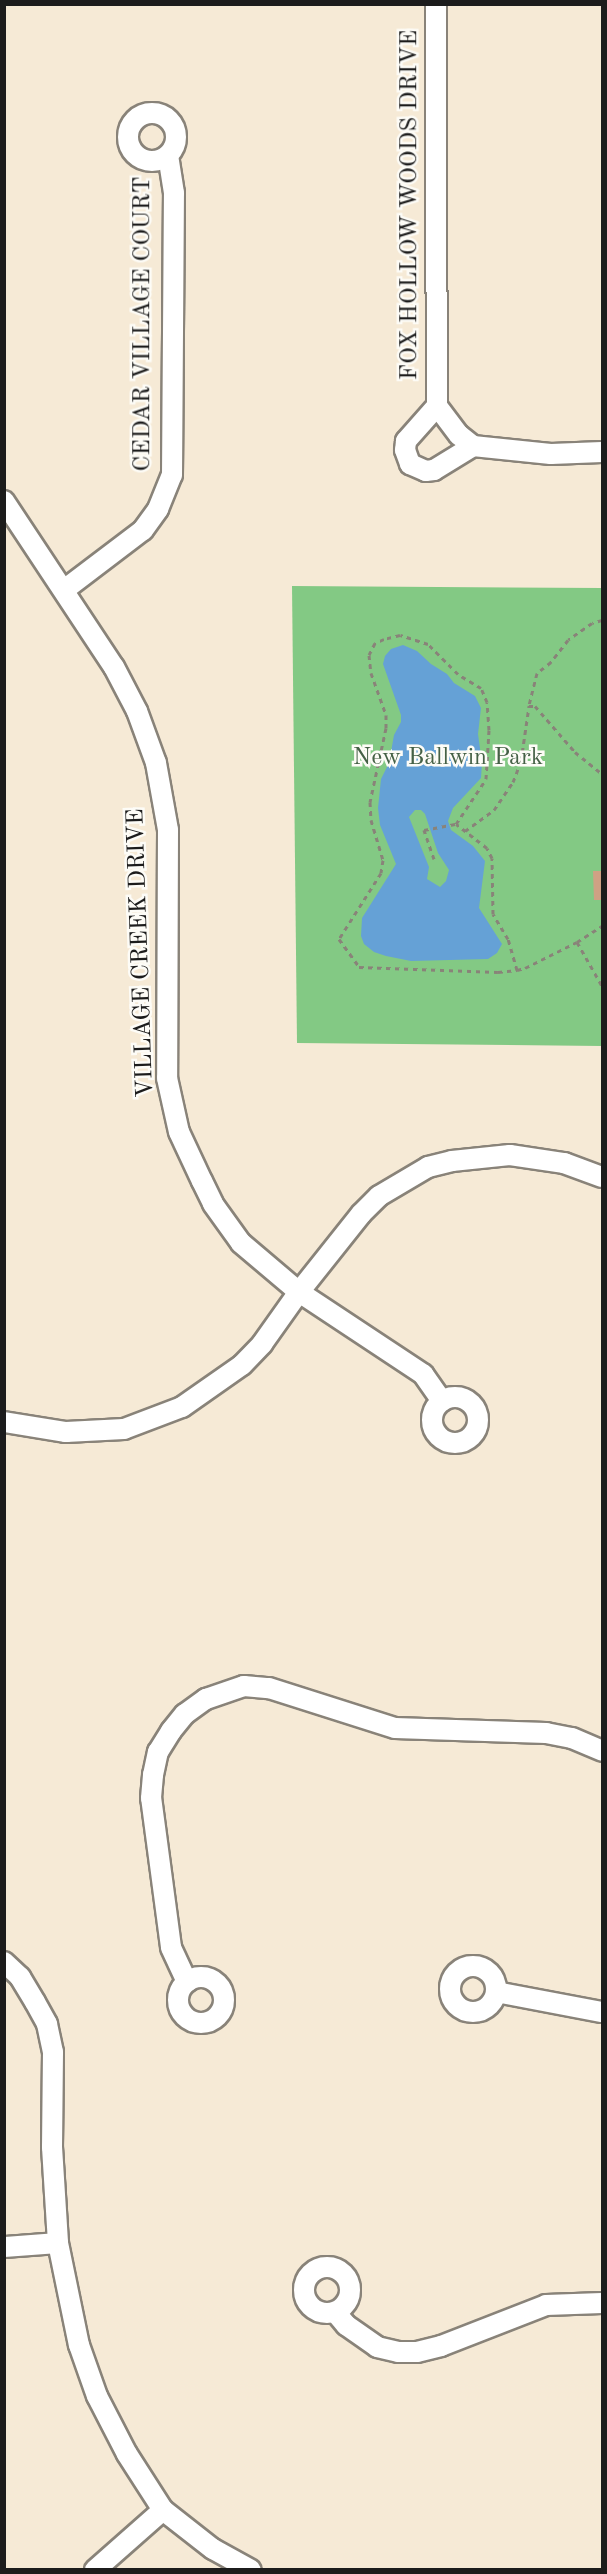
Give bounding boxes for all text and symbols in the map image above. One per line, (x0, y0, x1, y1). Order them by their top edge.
street label: FOX HOLLOW WOODS DRIVE (397, 30, 425, 380)
street label: CEDAR VILLAGE COURT (130, 176, 158, 472)
park label: New Ballwin Park (353, 745, 543, 773)
street label: VILLAGE CREEK DRIVE (123, 808, 161, 1098)

